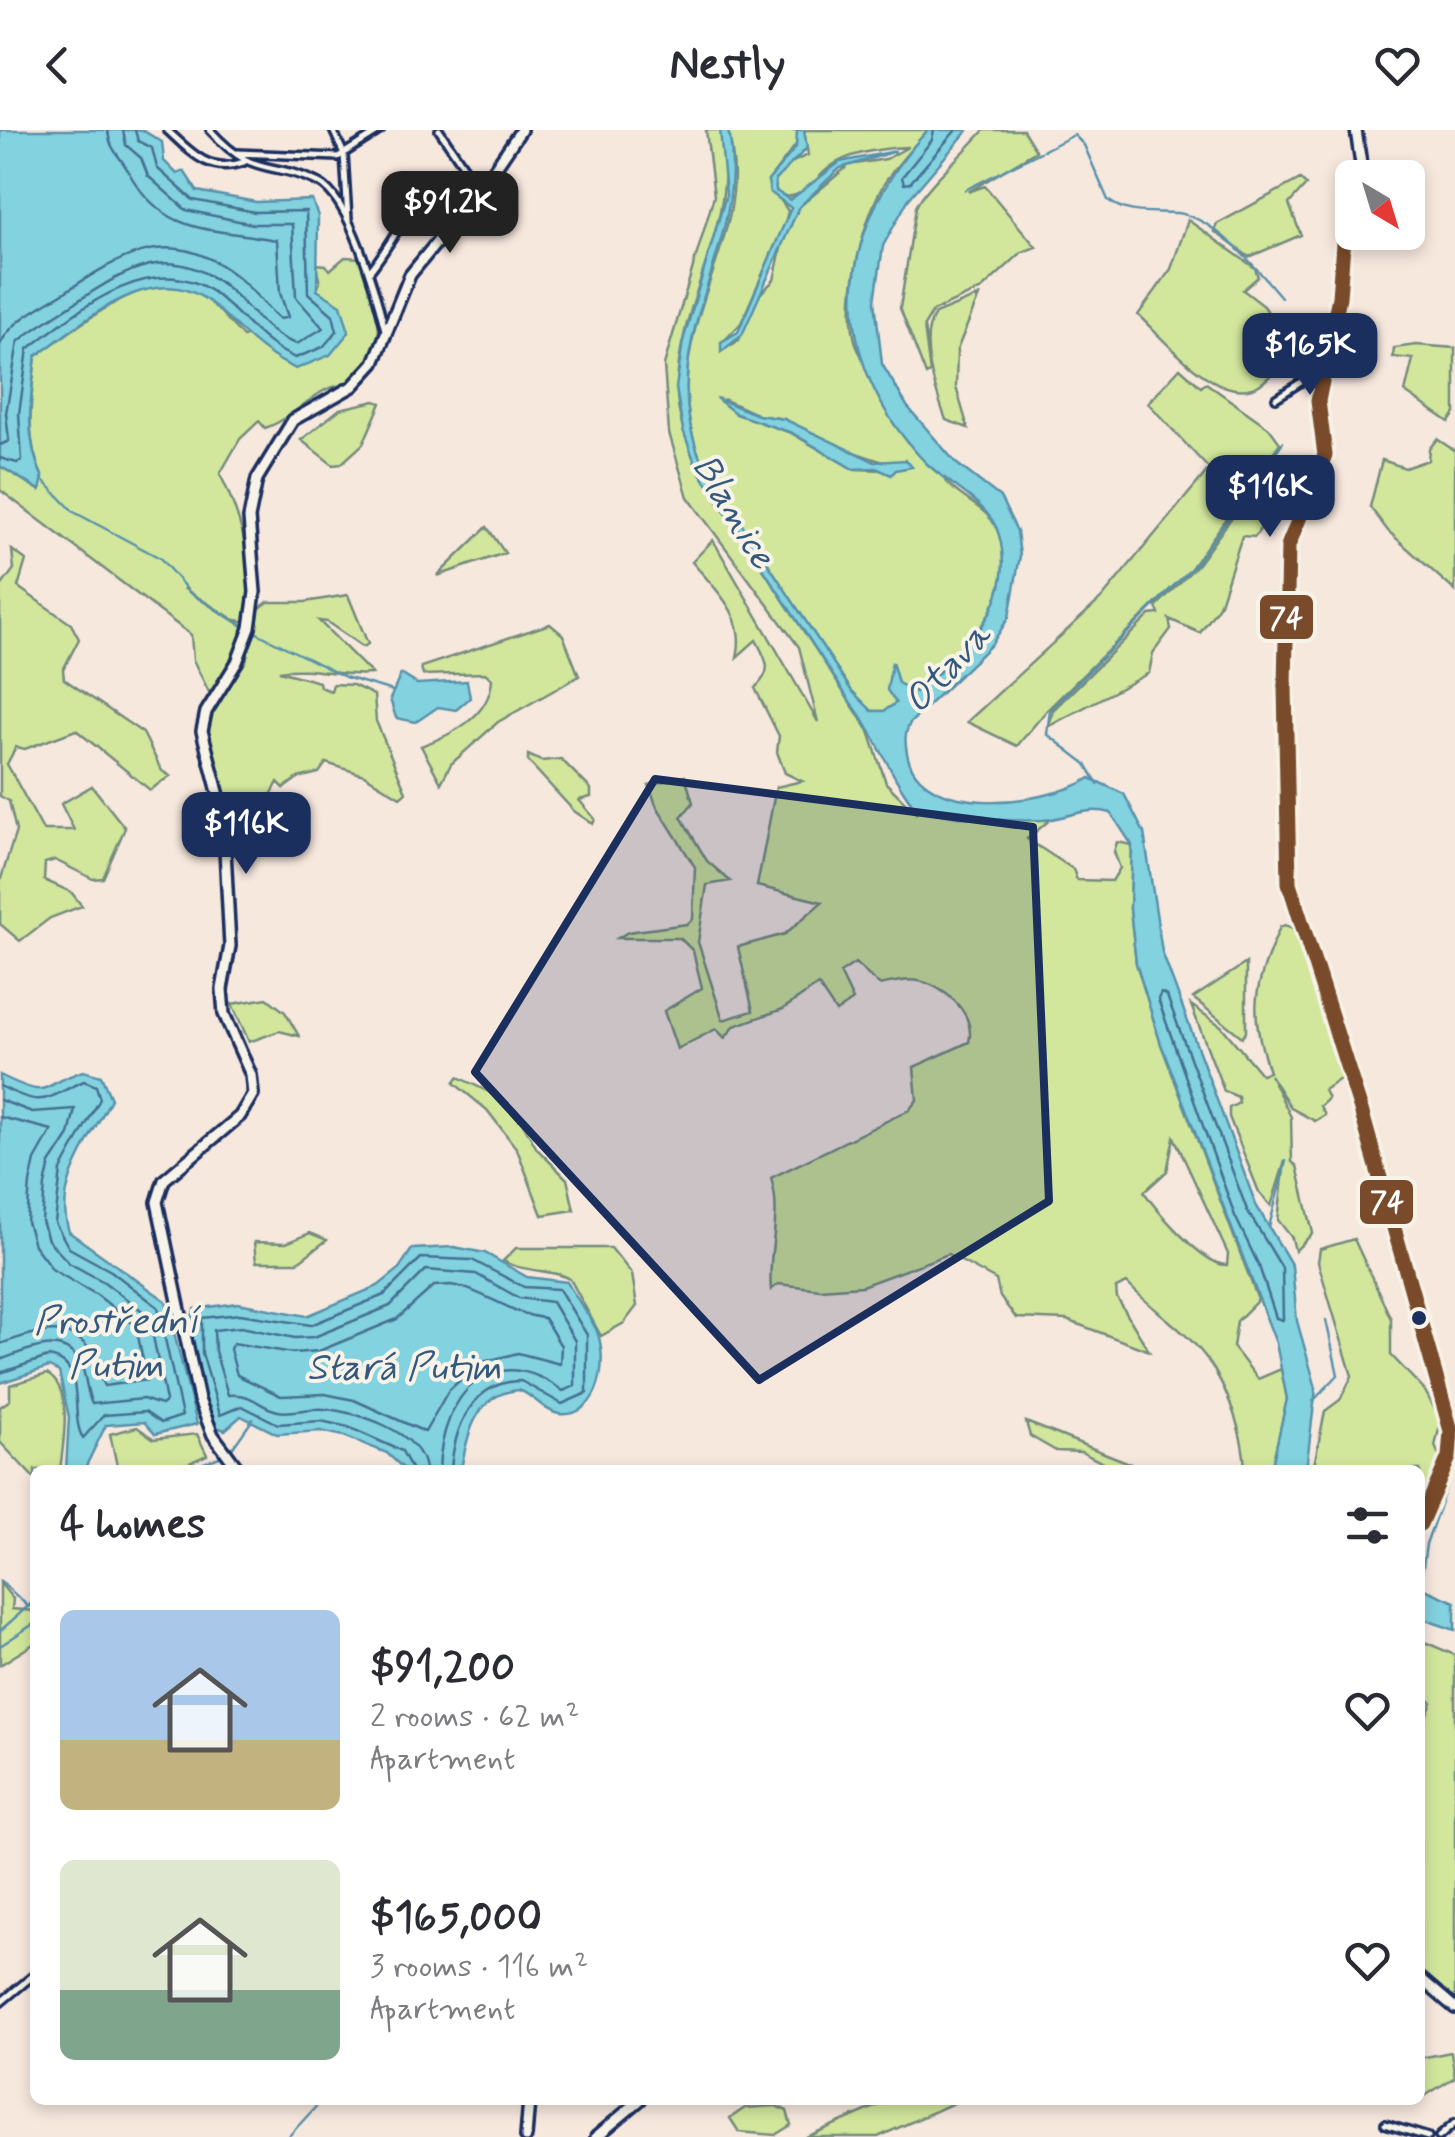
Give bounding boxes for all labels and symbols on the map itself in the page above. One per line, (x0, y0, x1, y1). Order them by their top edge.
north arrow (1335, 160, 1425, 250)
pin: $91.2K (369, 171, 531, 256)
pin: $165K (1240, 313, 1380, 398)
water label: Blanice (680, 446, 787, 579)
pin: $116K (1200, 455, 1340, 540)
line badge: 74 (1258, 593, 1315, 641)
text: 74 (1269, 601, 1303, 638)
water label: Otava (894, 612, 1003, 725)
pin: $116K (176, 792, 316, 877)
line badge: 74 (1358, 1178, 1415, 1226)
text: 74 (1370, 1185, 1404, 1222)
water label: Prostřední Putim (34, 1298, 202, 1391)
unlabelled marker (1409, 1308, 1429, 1328)
water label: Stará Putim (307, 1344, 501, 1393)

